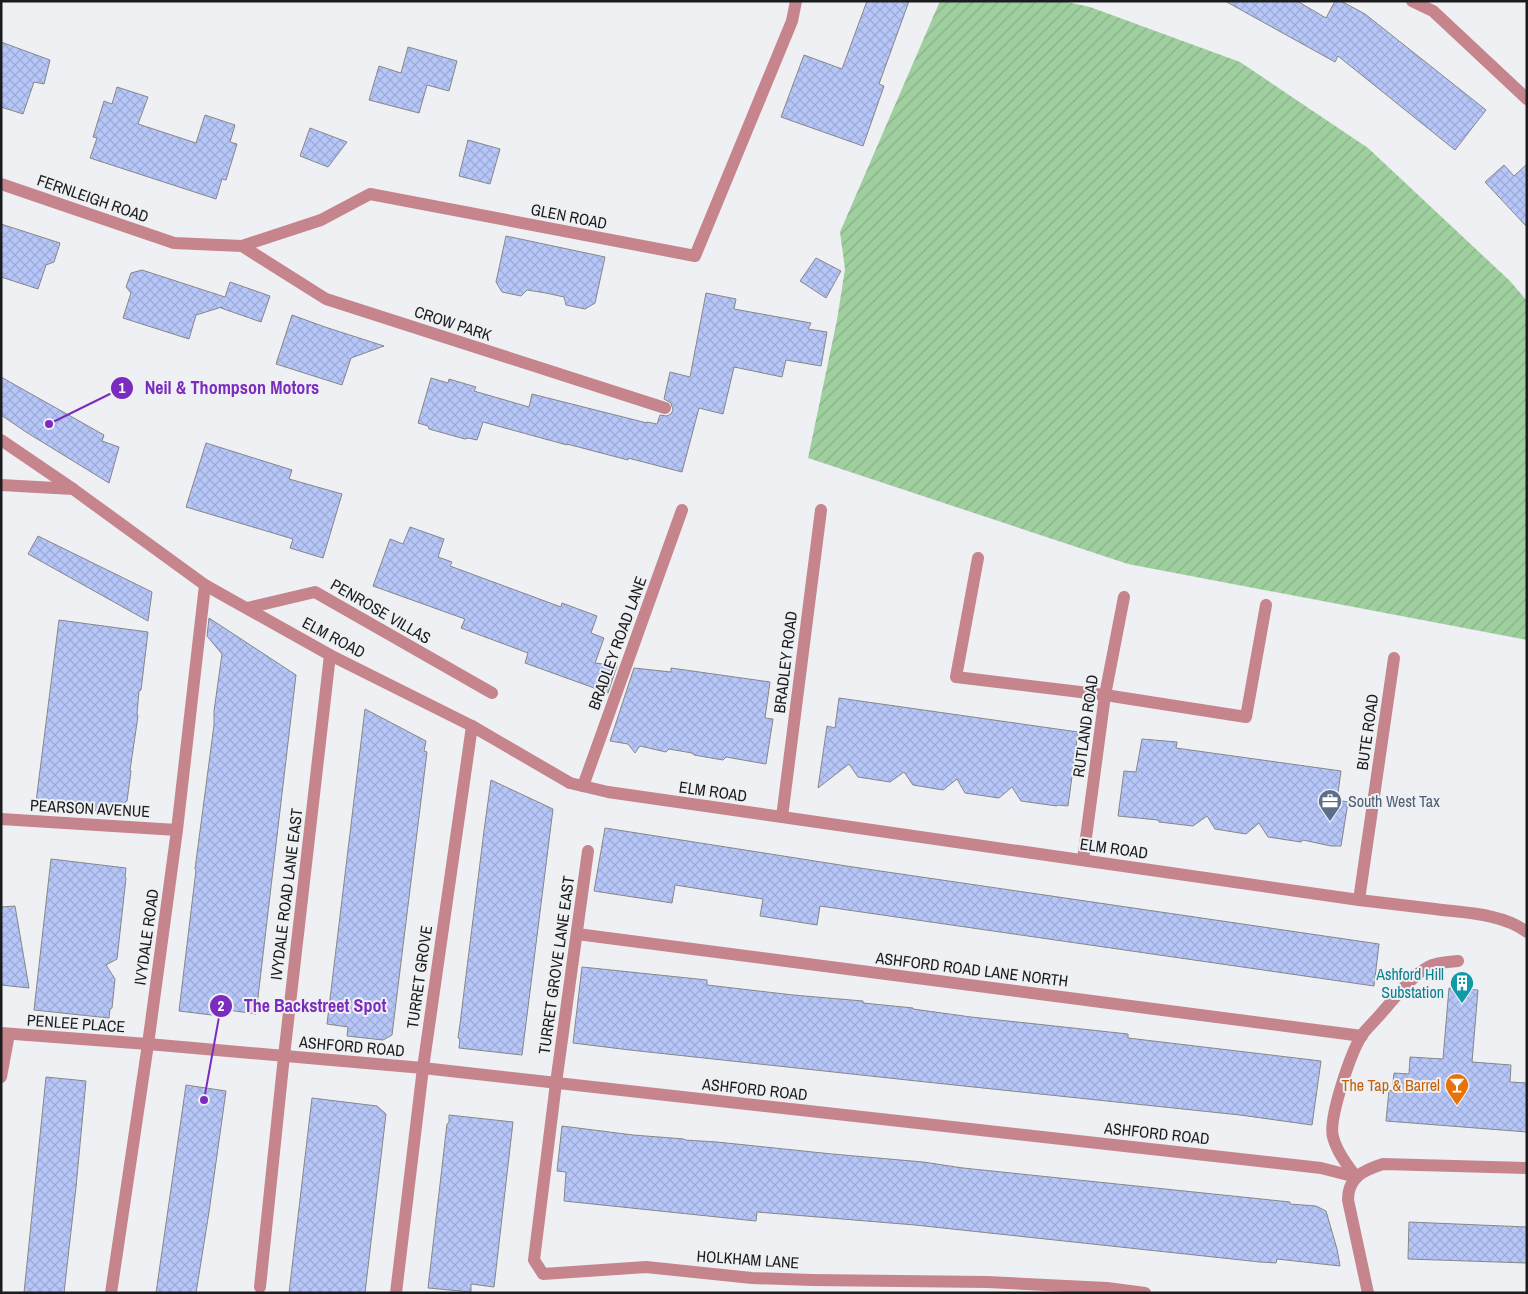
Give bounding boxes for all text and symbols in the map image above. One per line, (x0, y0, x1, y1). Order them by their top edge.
street label: FERNLEIGH ROAD (34, 169, 152, 227)
street label: GLEN ROAD (529, 198, 609, 234)
street label: CROW PARK (412, 300, 495, 346)
callout: Neil & Thompson Motors (110, 371, 329, 404)
text: Neil & Thompson Motors (145, 375, 319, 400)
text: 1 (119, 377, 126, 398)
street label: PENROSE VILLAS (327, 573, 435, 649)
street label: BRADLEY ROAD LANE (583, 573, 651, 713)
street label: BRADLEY ROAD (768, 610, 802, 714)
street label: ELM ROAD (299, 611, 369, 663)
street label: RUTLAND ROAD (1067, 673, 1103, 779)
street label: BUTE ROAD (1351, 693, 1383, 771)
street label: ELM ROAD (678, 775, 748, 807)
office icon: South West Tax (1317, 788, 1343, 822)
place label: South West Tax (1348, 790, 1440, 812)
street label: PEARSON AVENUE (29, 794, 151, 822)
street label: IVYDALE ROAD LANE EAST (265, 807, 307, 981)
street label: ELM ROAD (1079, 832, 1149, 864)
street label: TURRET GROVE LANE EAST (533, 874, 579, 1056)
street label: IVYDALE ROAD (128, 887, 164, 987)
street label: TURRET GROVE (401, 924, 437, 1030)
street label: ASHFORD ROAD LANE NORTH (874, 946, 1069, 992)
place label: Ashford Hill Substation (1375, 963, 1444, 1003)
building icon: Ashford Hill Substation (1449, 970, 1475, 1004)
callout: The Backstreet Spot (209, 989, 396, 1022)
text: The Backstreet Spot (244, 993, 386, 1018)
text: 2 (218, 995, 225, 1016)
street label: PENLEE PLACE (26, 1009, 126, 1037)
street label: ASHFORD ROAD (297, 1030, 406, 1062)
street label: ASHFORD ROAD (700, 1072, 809, 1105)
bar icon: The Tap & Barrel (1444, 1072, 1470, 1106)
place label: The Tap & Barrel (1342, 1074, 1440, 1096)
street label: ASHFORD ROAD (1102, 1116, 1211, 1149)
street label: HOLKHAM LANE (696, 1244, 800, 1274)

